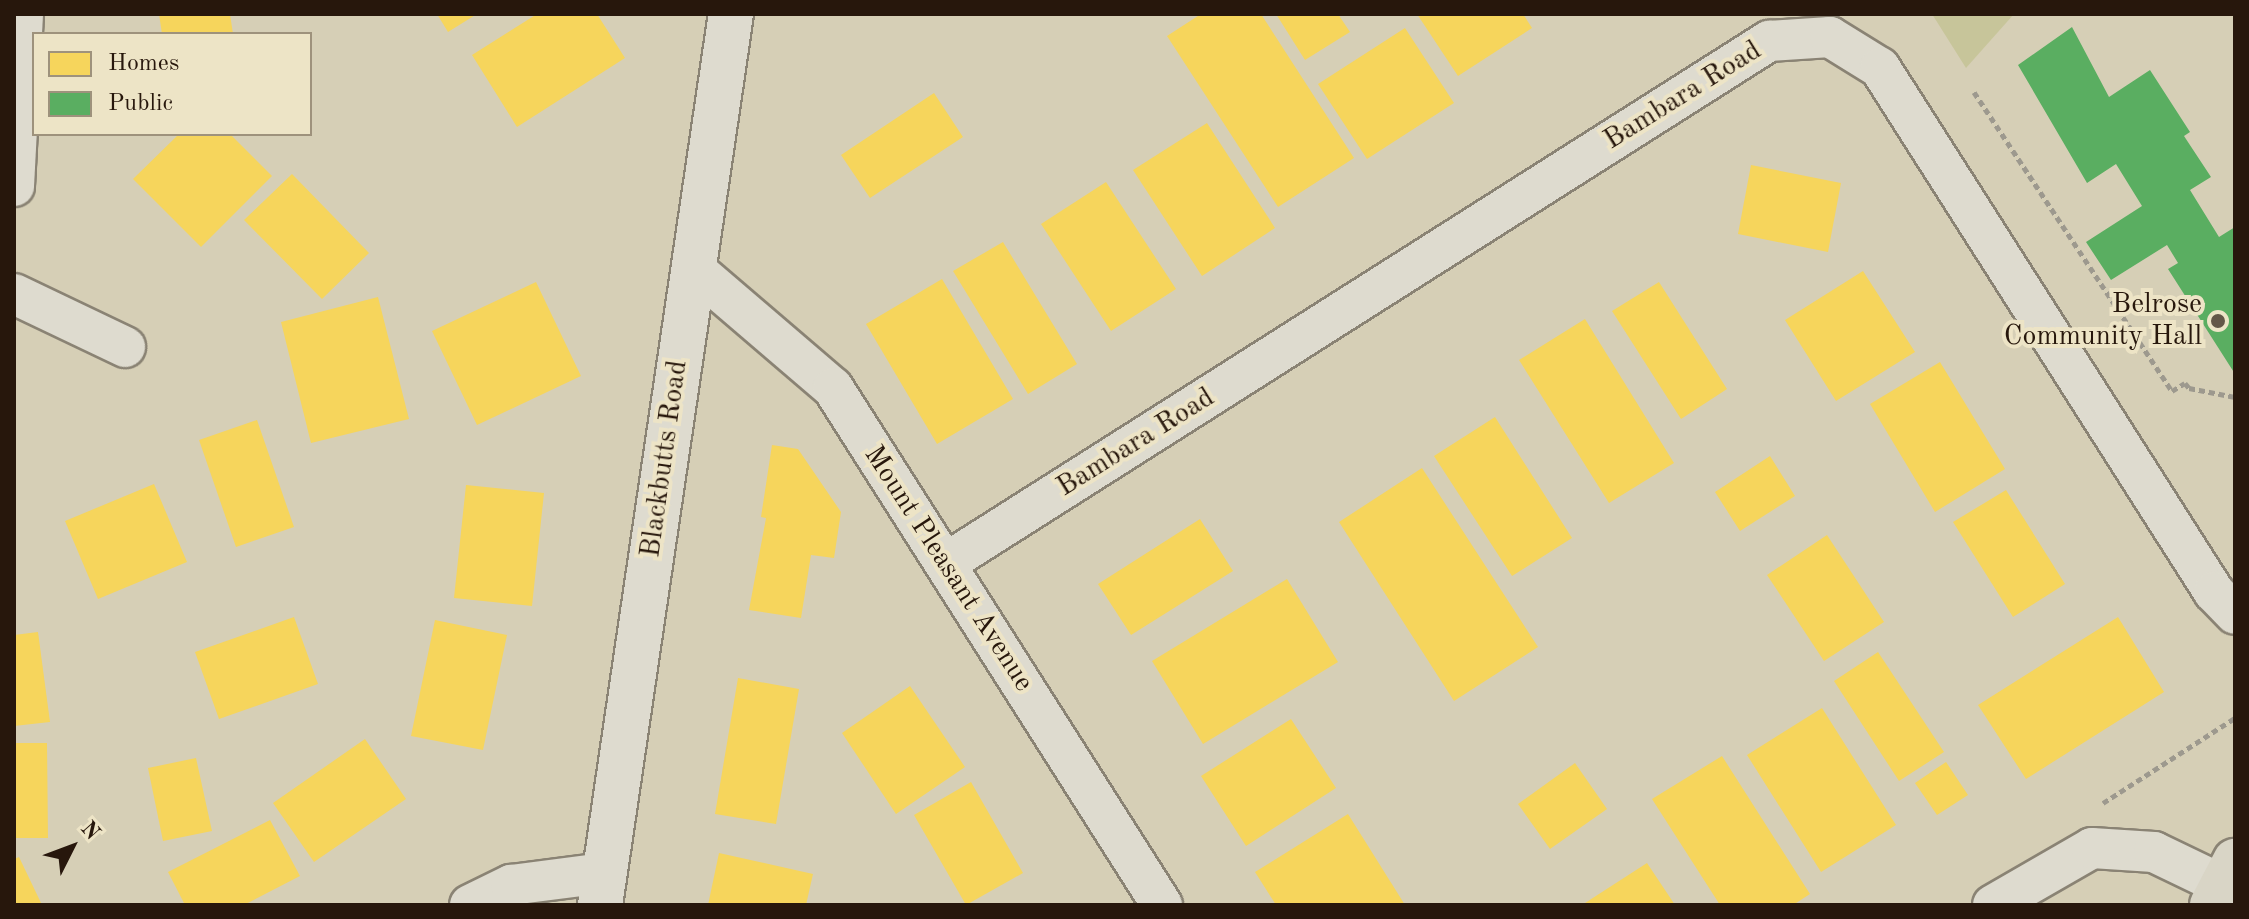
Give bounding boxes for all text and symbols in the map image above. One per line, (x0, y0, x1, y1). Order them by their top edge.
legend (32, 32, 312, 136)
street label: Bambara Road (1598, 34, 1768, 158)
text: Homes (108, 52, 179, 76)
text: Public (108, 92, 173, 116)
place label: Belrose Community Hall (2004, 288, 2202, 354)
marker: Belrose Community Hall (2209, 312, 2227, 330)
street label: Blackbutts Road (635, 358, 695, 560)
street label: Bambara Road (1051, 381, 1221, 505)
street label: Mount Pleasant Avenue (856, 440, 1040, 698)
north arrow (32, 807, 112, 887)
text: N (76, 817, 104, 845)

